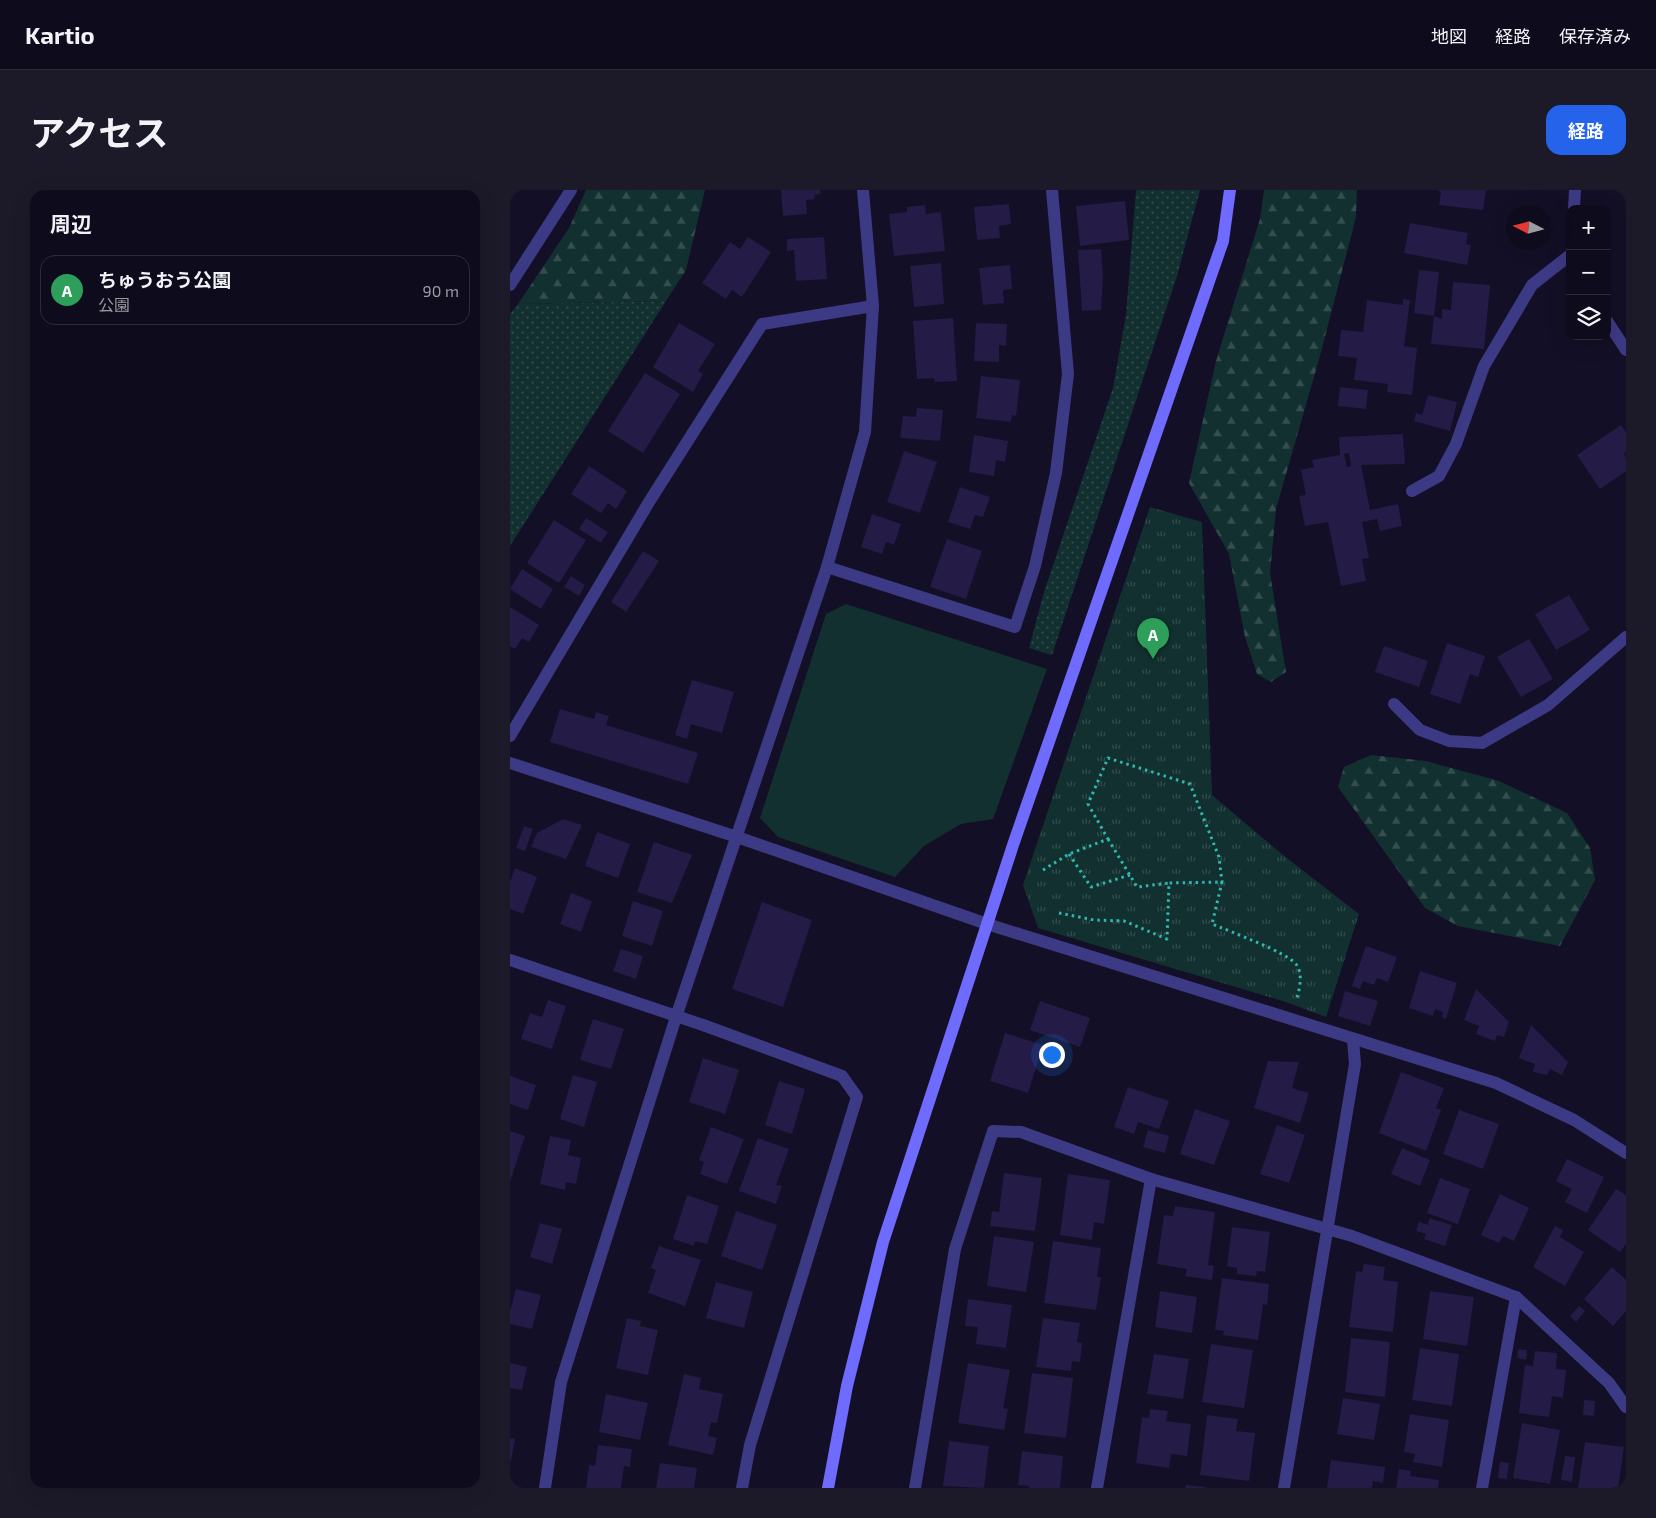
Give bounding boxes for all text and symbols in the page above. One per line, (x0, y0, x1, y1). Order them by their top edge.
text: Kartio (25, 20, 95, 49)
text: 地図 (1431, 25, 1467, 47)
text: 経路 (1495, 25, 1531, 47)
text: 保存済み (1559, 25, 1631, 47)
button: 経路 (1546, 105, 1626, 155)
text: アクセス (30, 111, 168, 153)
north arrow (1506, 205, 1551, 250)
map controls (1566, 205, 1611, 340)
button: + (1566, 205, 1611, 250)
text: 周辺 (50, 211, 92, 236)
button: − (1566, 250, 1611, 295)
text: ちゅうおう公園 (98, 268, 231, 291)
text: A (62, 281, 72, 300)
text: 90 m (423, 281, 459, 300)
text: 公園 (98, 295, 130, 314)
button: layers (1566, 295, 1611, 340)
pin: A (1137, 618, 1169, 659)
your location (1039, 1042, 1065, 1068)

